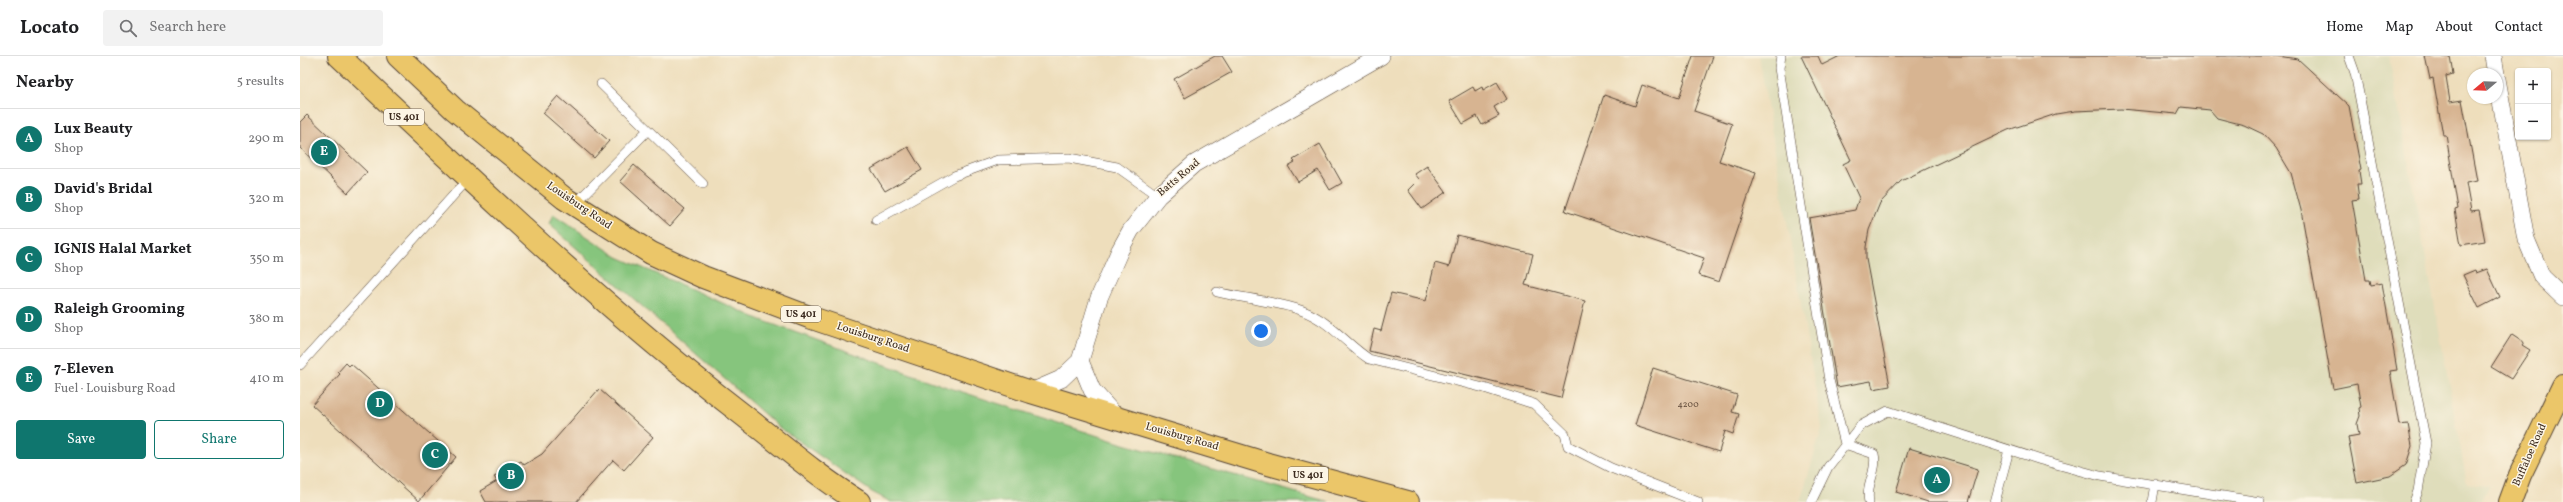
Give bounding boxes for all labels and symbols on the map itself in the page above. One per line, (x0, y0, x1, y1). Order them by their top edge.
north arrow (2467, 68, 2503, 104)
road number: US 401 (384, 109, 424, 125)
pin: E (311, 137, 337, 167)
street label: Batts Road (1154, 156, 1204, 200)
street label: Louisburg Road (543, 179, 615, 233)
road number: US 401 (781, 306, 821, 322)
street label: Louisburg Road (835, 319, 911, 357)
your location (1251, 321, 1271, 341)
pin: D (367, 389, 393, 419)
house number: 4200 (1677, 398, 1699, 411)
street label: Louisburg Road (1144, 419, 1220, 455)
street label: Buffaloe Road (2509, 421, 2551, 489)
pin: C (422, 440, 448, 470)
pin: B (498, 461, 524, 491)
pin: A (1924, 465, 1950, 495)
road number: US 401 (1288, 467, 1328, 483)

